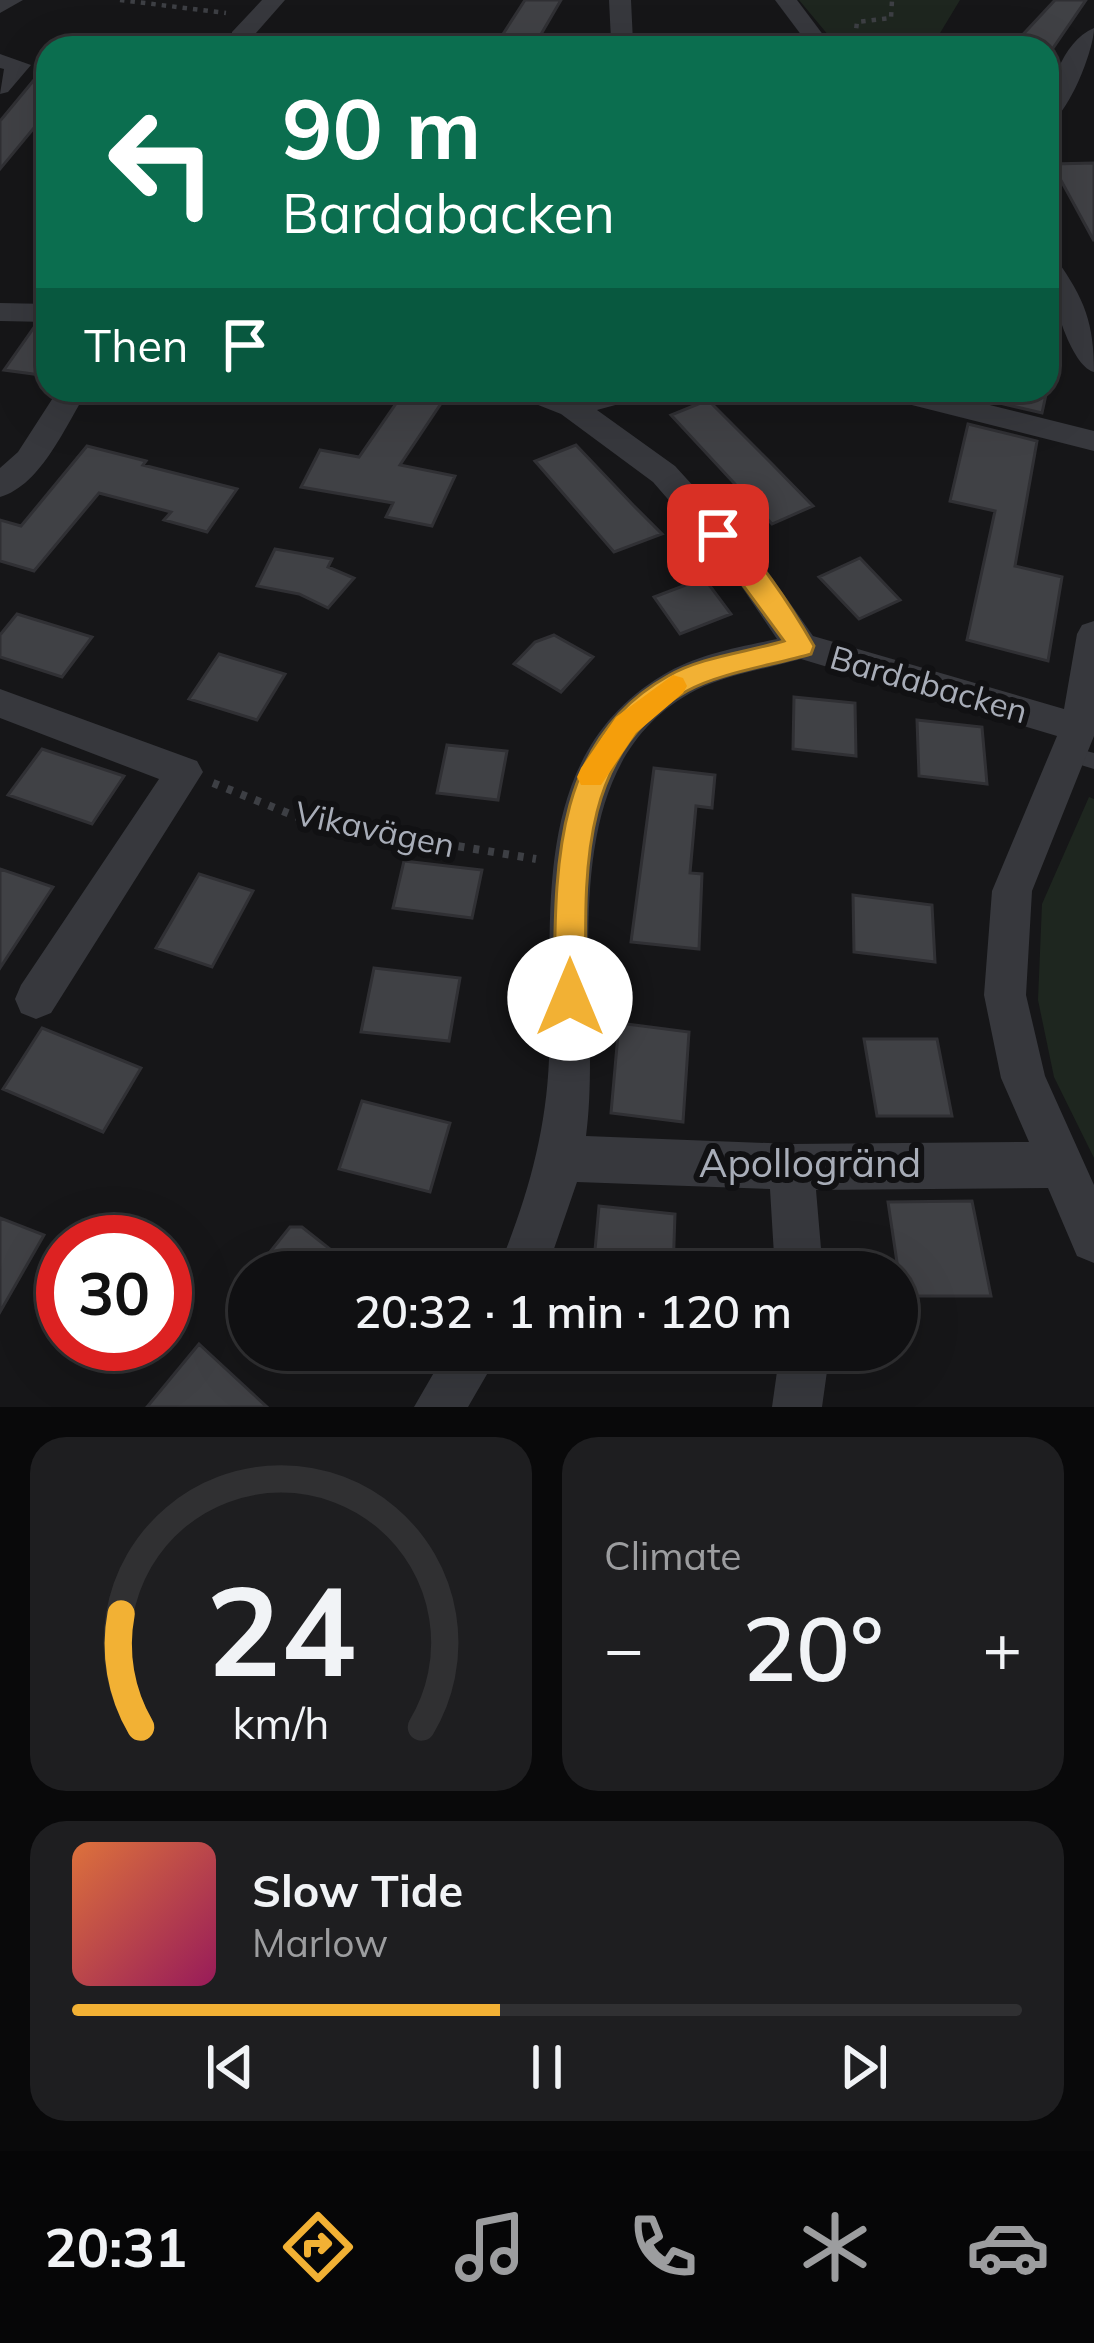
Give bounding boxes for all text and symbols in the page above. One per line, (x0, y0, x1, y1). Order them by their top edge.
text: 90 m (282, 75, 481, 180)
icon: left (84, 84, 240, 240)
text: Bardabacken (282, 179, 615, 247)
icon: arrive (212, 312, 278, 378)
text: Then (84, 317, 188, 373)
pin (667, 484, 769, 586)
icon: arrive (685, 502, 751, 568)
street label: Bardabacken (826, 636, 1033, 731)
street label: Vikavägen (292, 792, 459, 865)
position arrow (507, 935, 633, 1061)
street label: Apollogränd (699, 1138, 921, 1187)
speed limit sign: 30 (36, 1215, 192, 1371)
text: 20:32 · 1 min · 120 m (354, 1283, 792, 1339)
text: Climate (604, 1531, 742, 1580)
text: 24 (206, 1551, 356, 1707)
text: 20° (742, 1591, 884, 1704)
text: − (604, 1606, 644, 1689)
text: + (982, 1606, 1022, 1689)
text: km/h (232, 1696, 330, 1750)
text: Slow Tide (252, 1862, 463, 1918)
text: Marlow (252, 1918, 388, 1967)
icon: previous (197, 2034, 263, 2100)
icon: pause (514, 2034, 580, 2100)
icon: next (831, 2034, 897, 2100)
icon: directions (276, 2205, 360, 2289)
icon: music (448, 2205, 532, 2289)
icon: phone (621, 2205, 705, 2289)
icon: climate (793, 2205, 877, 2289)
icon: car (966, 2205, 1050, 2289)
text: 20:31 (44, 2213, 187, 2281)

